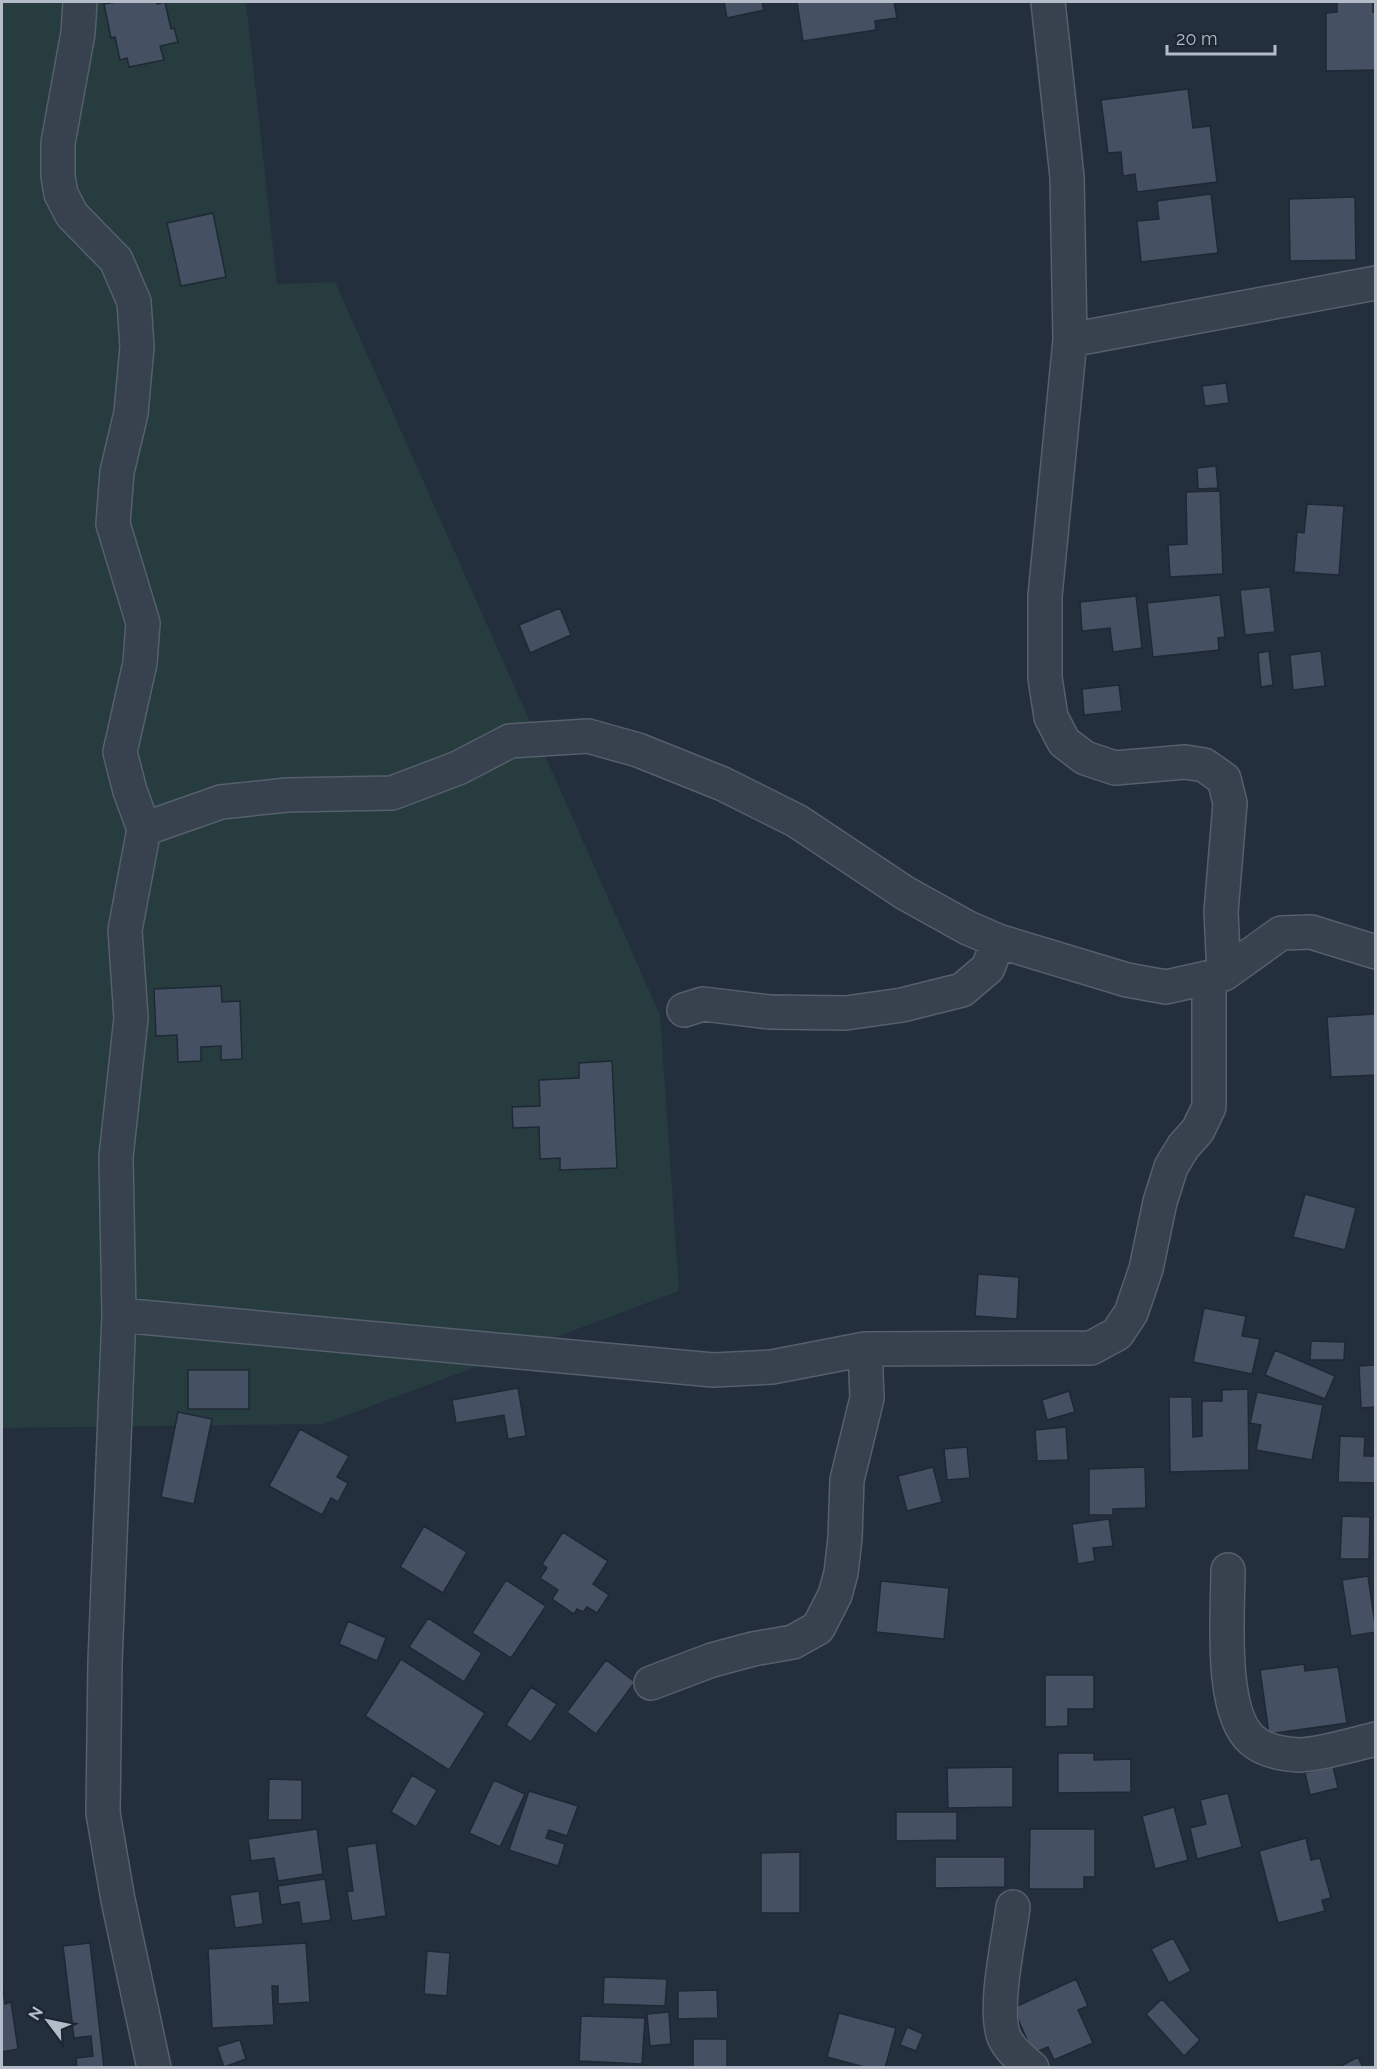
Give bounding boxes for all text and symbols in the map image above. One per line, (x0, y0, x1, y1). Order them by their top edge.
scale bar (1167, 18, 1275, 56)
text: 20 m (1176, 28, 1218, 49)
north arrow (18, 1991, 78, 2051)
text: N (24, 2003, 47, 2024)

